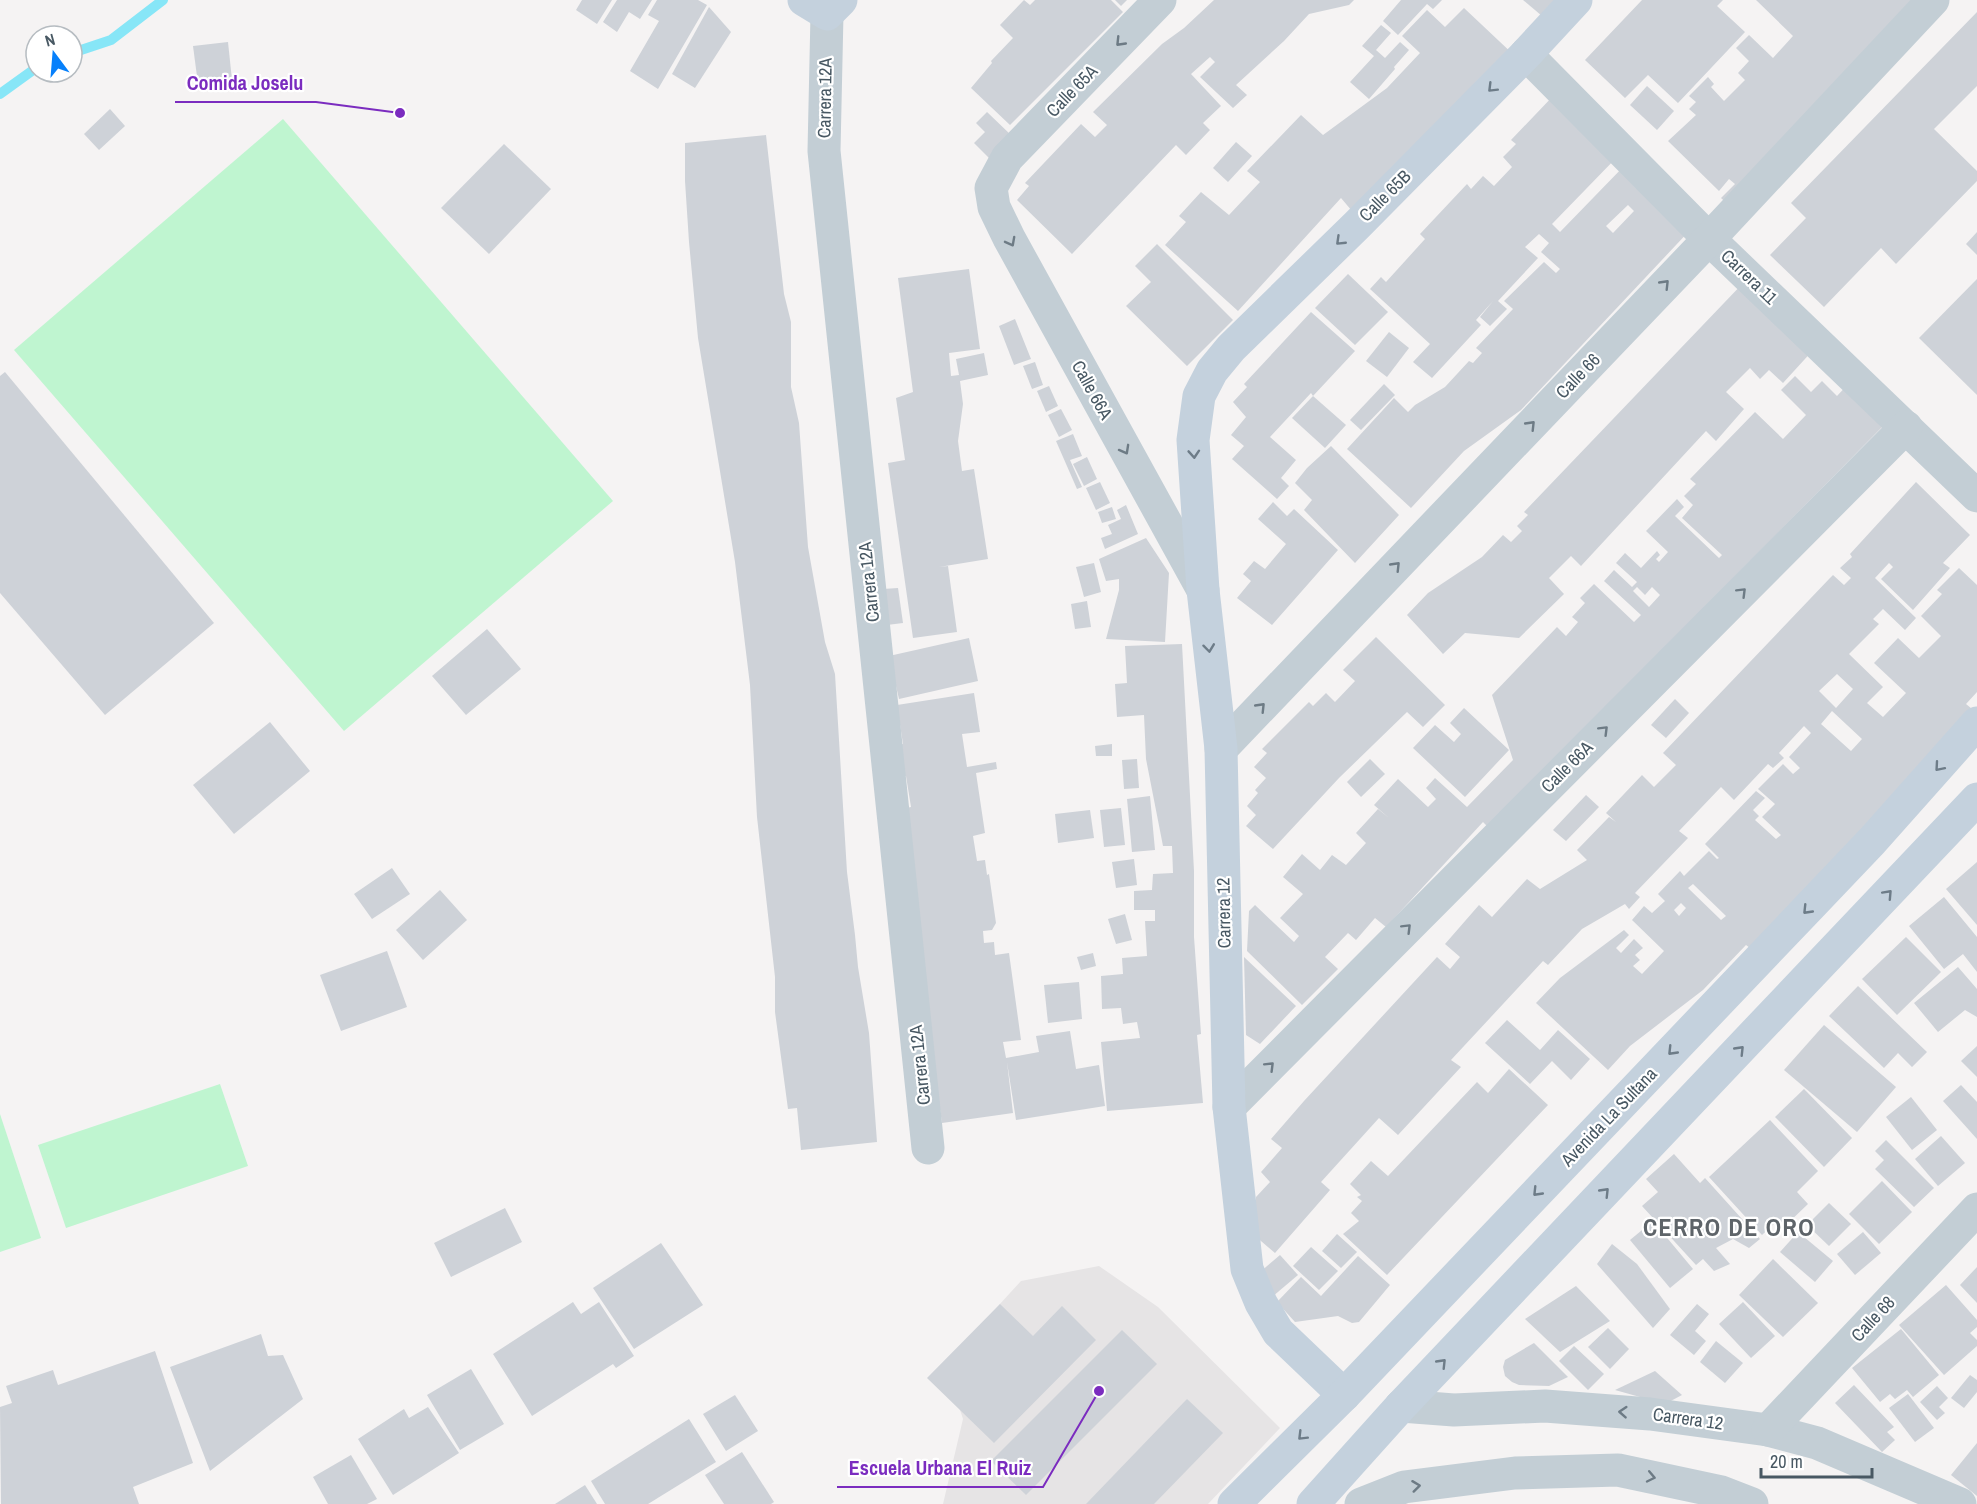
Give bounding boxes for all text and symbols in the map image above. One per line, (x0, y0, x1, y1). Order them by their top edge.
north arrow (24, 24, 84, 84)
text: N (42, 28, 57, 51)
one-way arrow (1116, 35, 1127, 46)
street label: Carrera 12A (811, 57, 838, 138)
street label: Calle 65A (1040, 59, 1103, 122)
callout: Comida Joselu (175, 64, 316, 102)
text: Comida Joselu (187, 69, 303, 96)
one-way arrow (1488, 81, 1499, 91)
street label: Calle 65B (1353, 164, 1416, 227)
one-way arrow (1337, 234, 1348, 245)
one-way arrow (1004, 236, 1015, 246)
street label: Carrera 11 (1716, 244, 1784, 310)
one-way arrow (1658, 281, 1669, 292)
street label: Calle 66 (1550, 347, 1605, 404)
street label: Calle 66A (1066, 356, 1119, 424)
one-way arrow (1523, 422, 1534, 433)
one-way arrow (1118, 444, 1129, 454)
one-way arrow (1188, 449, 1201, 458)
street label: Carrera 12A (852, 541, 885, 623)
one-way arrow (1389, 562, 1400, 573)
one-way arrow (1734, 588, 1745, 599)
one-way arrow (1202, 643, 1215, 652)
one-way arrow (1254, 703, 1265, 714)
one-way arrow (1598, 726, 1608, 737)
street label: Calle 66A (1535, 735, 1598, 798)
one-way arrow (1935, 760, 1946, 771)
street label: Carrera 12 (1210, 878, 1237, 948)
one-way arrow (1881, 890, 1892, 900)
one-way arrow (1803, 903, 1814, 914)
one-way arrow (1400, 924, 1411, 935)
street label: Carrera 12A (903, 1024, 936, 1106)
one-way arrow (1668, 1045, 1679, 1055)
one-way arrow (1732, 1047, 1743, 1058)
one-way arrow (1263, 1062, 1273, 1073)
street label: Avenida La Sultana (1554, 1062, 1662, 1172)
one-way arrow (1533, 1186, 1544, 1196)
one-way arrow (1598, 1188, 1609, 1198)
district label: CERRO DE ORO (1643, 1211, 1815, 1243)
street label: Calle 68 (1845, 1290, 1900, 1347)
one-way arrow (1434, 1360, 1445, 1371)
street label: Carrera 12 (1651, 1401, 1725, 1436)
one-way arrow (1618, 1405, 1627, 1418)
one-way arrow (1299, 1428, 1310, 1439)
scale bar (1761, 1441, 1872, 1479)
callout: Escuela Urbana El Ruiz (837, 1449, 1043, 1487)
text: 20 m (1770, 1449, 1803, 1474)
text: Escuela Urbana El Ruiz (849, 1454, 1031, 1481)
one-way arrow (1646, 1470, 1656, 1483)
one-way arrow (1411, 1480, 1421, 1492)

